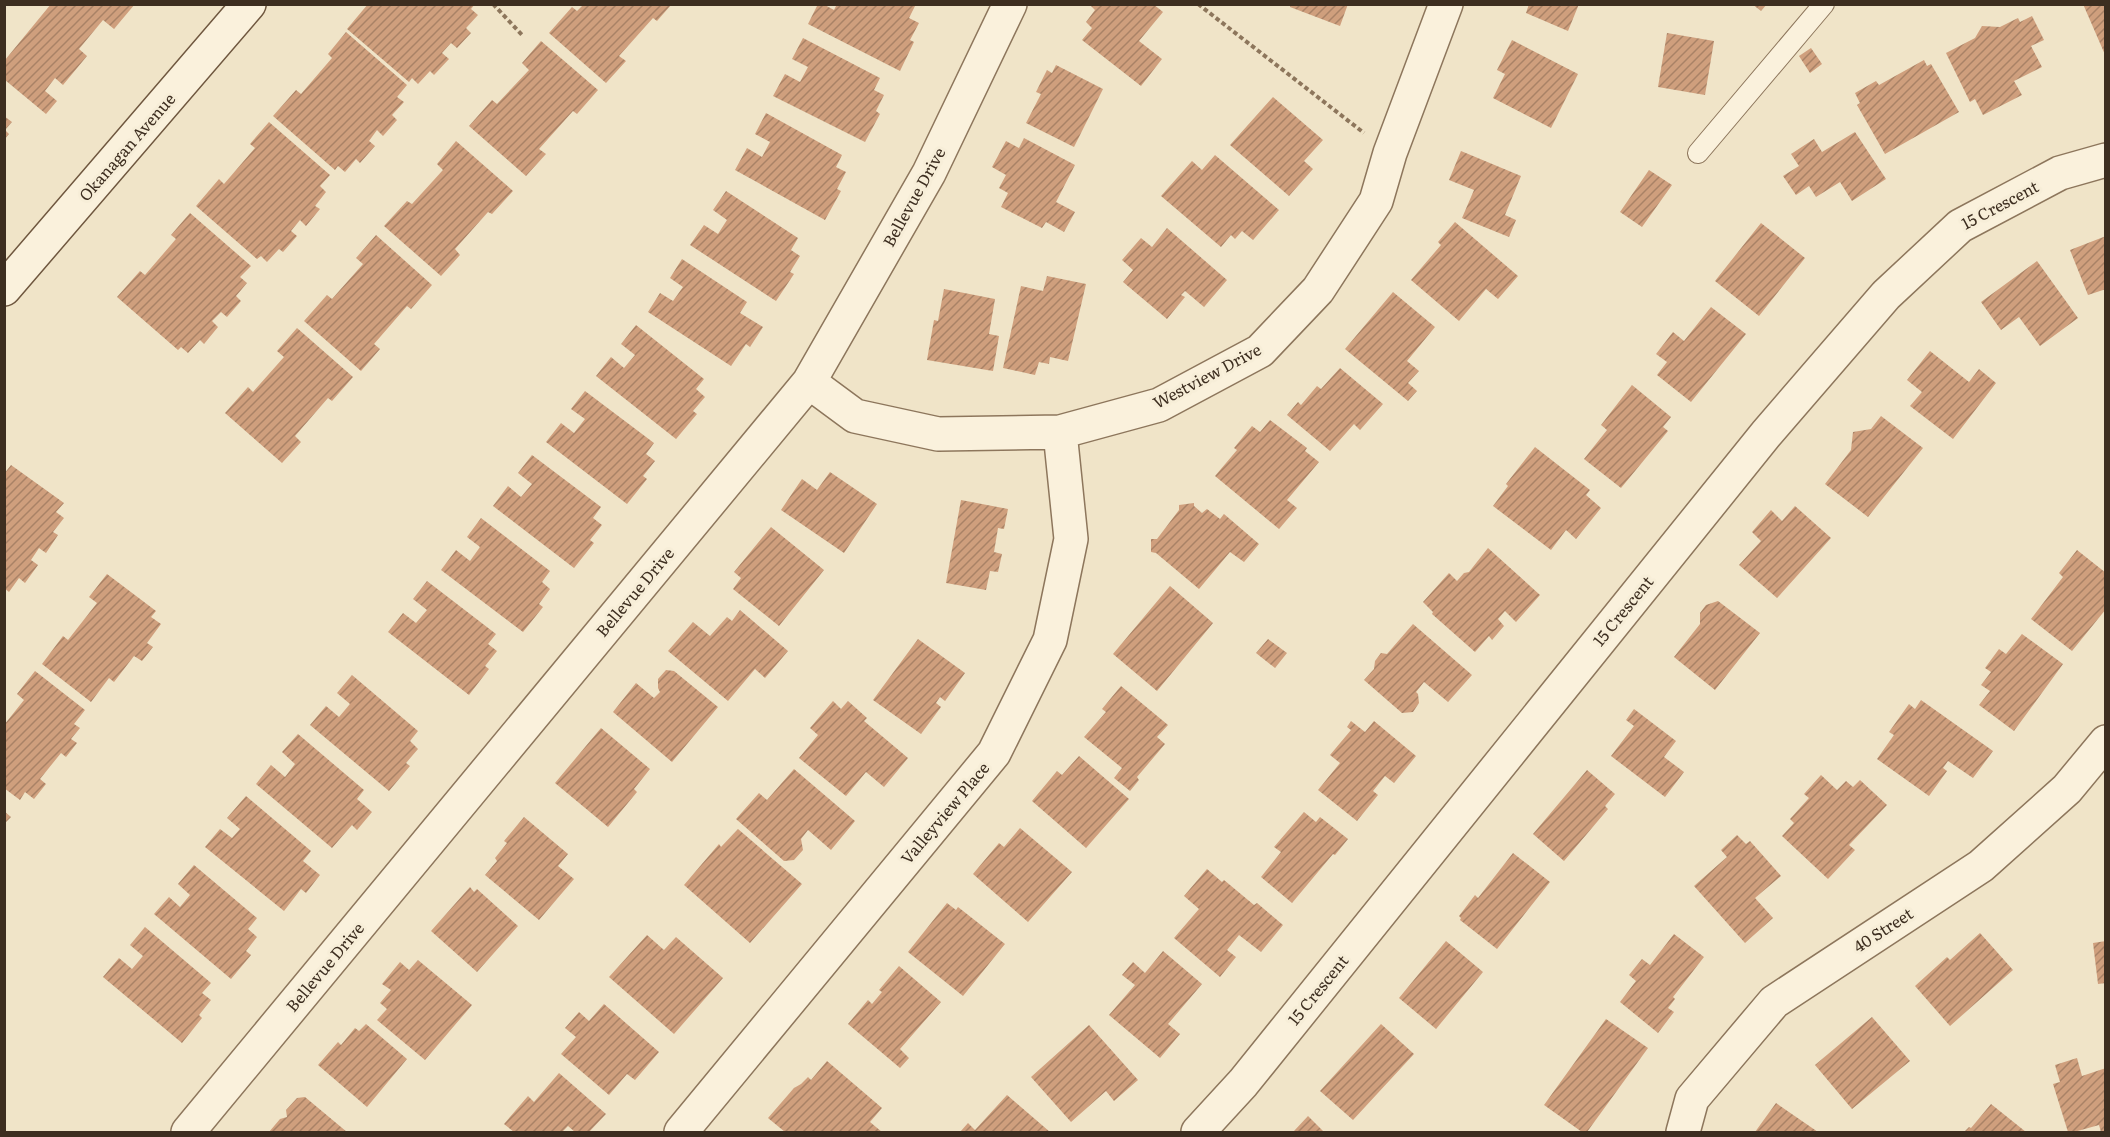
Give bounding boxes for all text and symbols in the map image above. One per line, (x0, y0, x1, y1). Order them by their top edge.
street label: Okanagan Avenue (72, 87, 180, 206)
street label: Bellevue Drive (876, 142, 950, 251)
street label: 15 Crescent (1957, 173, 2043, 235)
street label: Westview Drive (1148, 336, 1265, 414)
street label: Bellevue Drive (590, 541, 679, 641)
street label: 15 Crescent (1586, 570, 1658, 651)
street label: Valleyview Place (894, 756, 994, 869)
street label: 40 Street (1848, 901, 1918, 957)
street label: Bellevue Drive (280, 916, 369, 1016)
street label: 15 Crescent (1281, 949, 1353, 1030)

